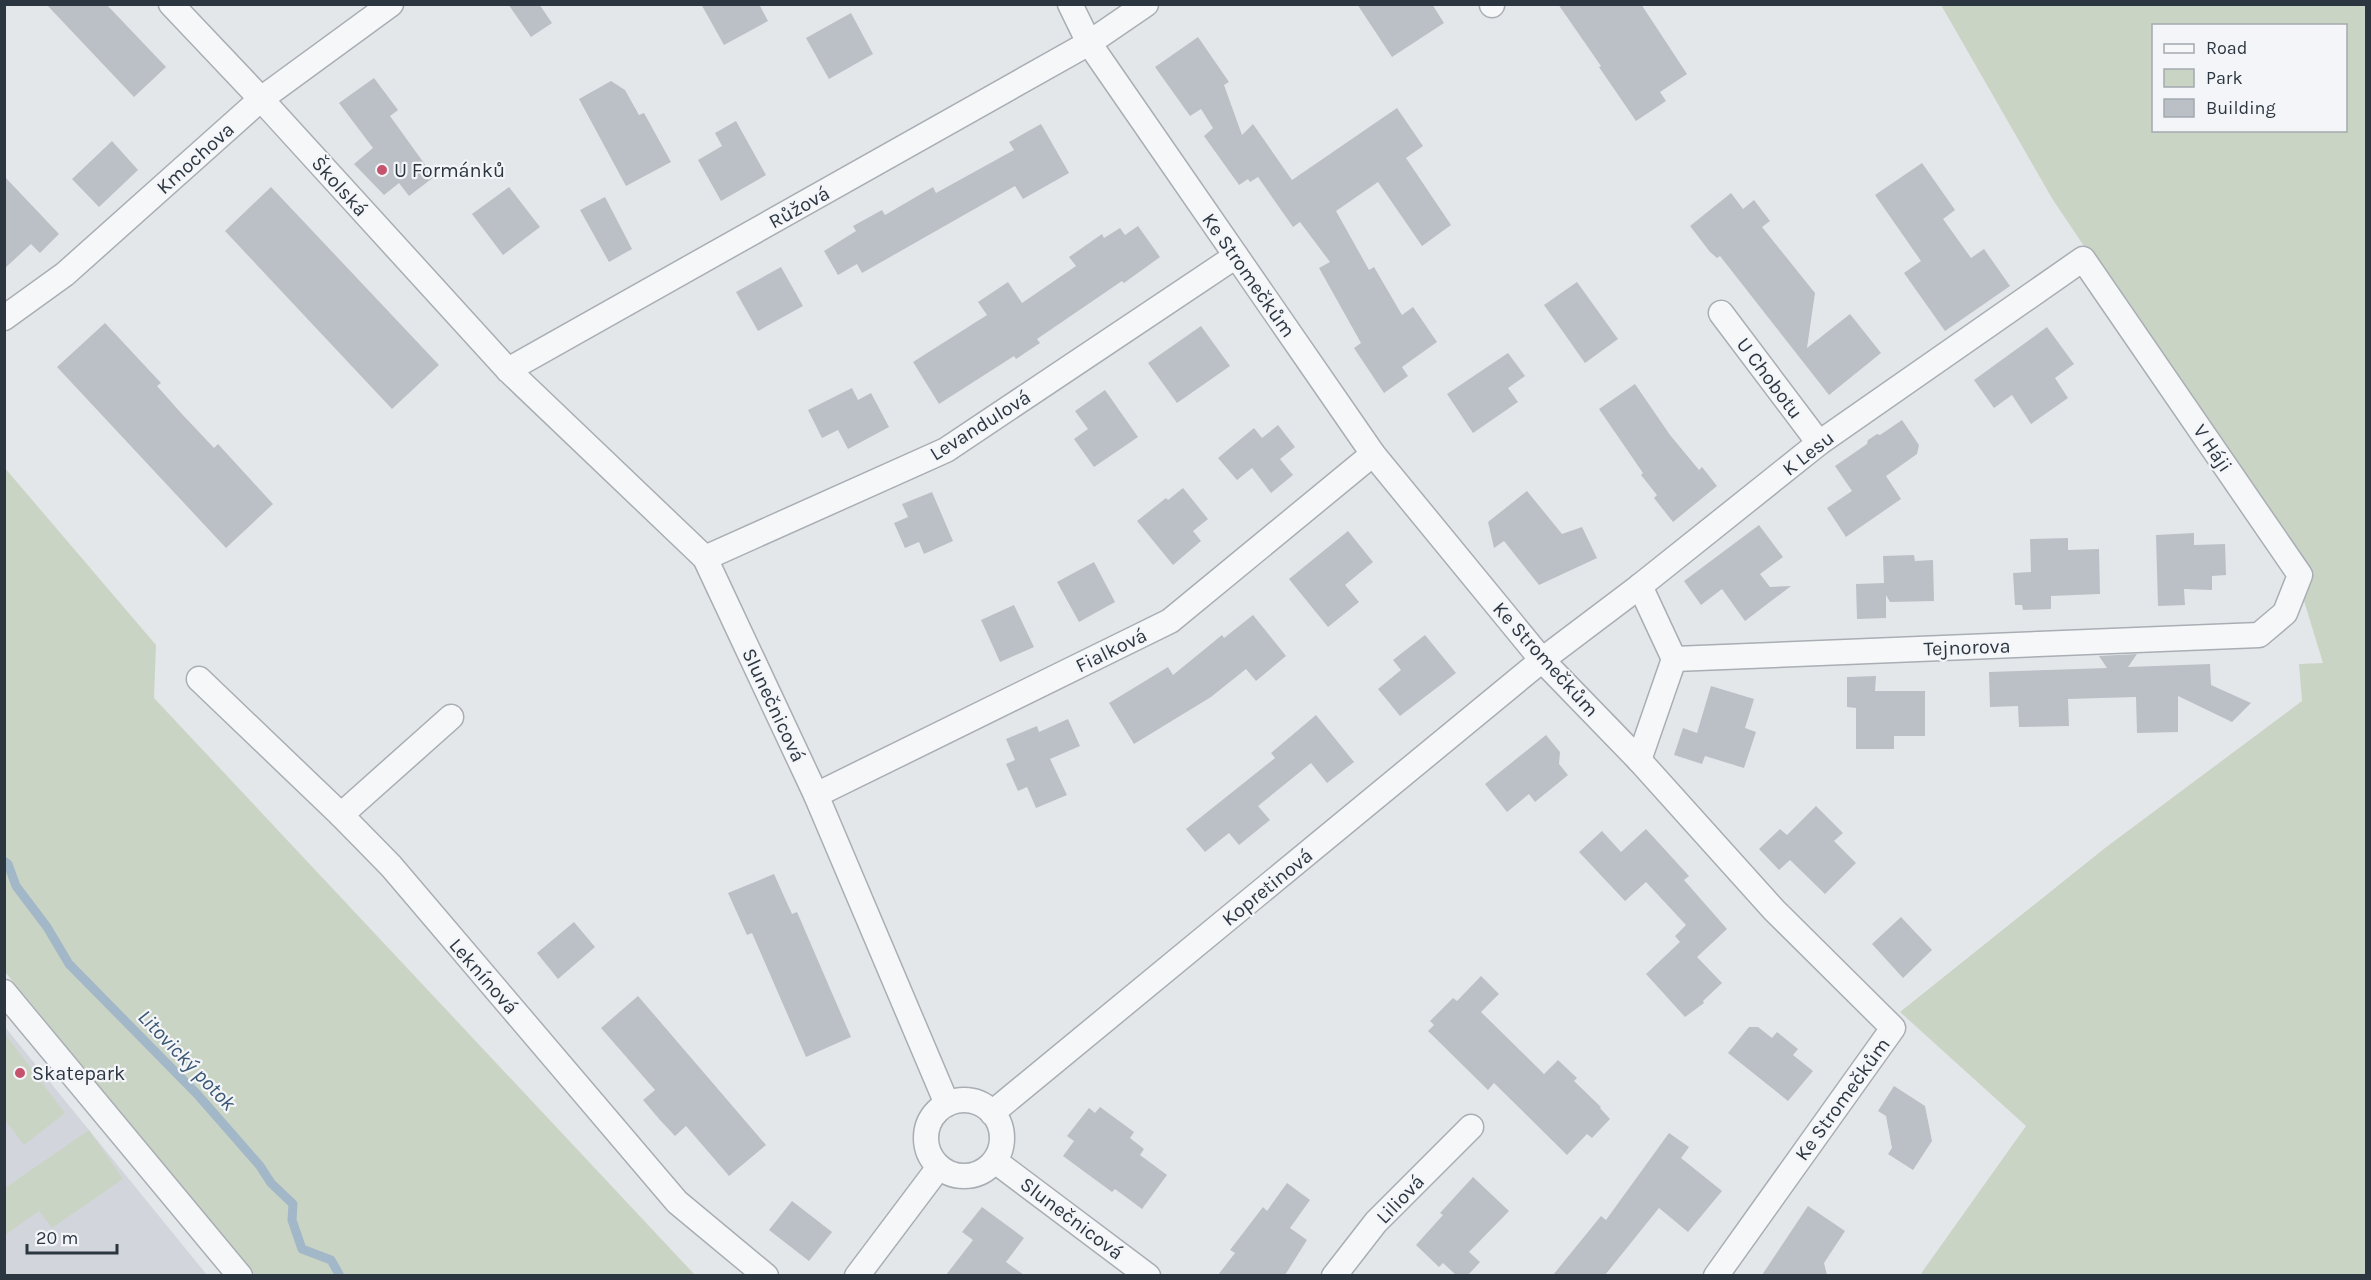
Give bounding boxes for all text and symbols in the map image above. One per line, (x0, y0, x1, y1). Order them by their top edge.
legend (2152, 24, 2347, 132)
text: Road (2206, 37, 2247, 59)
text: Park (2206, 67, 2243, 89)
text: Building (2206, 97, 2276, 119)
street label: Kmochova (152, 118, 239, 199)
street label: Školská (307, 151, 373, 221)
place label: U Formánků (394, 159, 505, 182)
marker: U Formánků (375, 163, 389, 177)
street label: Růžová (765, 181, 834, 233)
street label: Ke Stromečkům (1197, 209, 1300, 342)
street label: U Chobotu (1732, 333, 1808, 423)
street label: Levandulová (926, 385, 1035, 465)
street label: V Háji (2188, 420, 2237, 477)
street label: K Lesu (1778, 426, 1839, 481)
street label: Ke Stromečkům (1488, 597, 1603, 721)
street label: Fialková (1072, 623, 1151, 678)
street label: Tejnorova (1923, 634, 2011, 661)
street label: Slunečnicová (737, 645, 810, 766)
street label: Kopretinová (1217, 844, 1317, 931)
street label: Leknínová (444, 934, 523, 1019)
water label: Litovický potok (133, 1005, 241, 1115)
street label: Ke Stromečkům (1790, 1033, 1895, 1165)
place label: Skatepark (32, 1062, 125, 1085)
marker: Skatepark (13, 1066, 27, 1080)
street label: Liliová (1372, 1170, 1429, 1229)
street label: Slunečnicová (1016, 1172, 1128, 1265)
scale bar (27, 1217, 117, 1255)
text: 20 m (36, 1227, 78, 1249)

